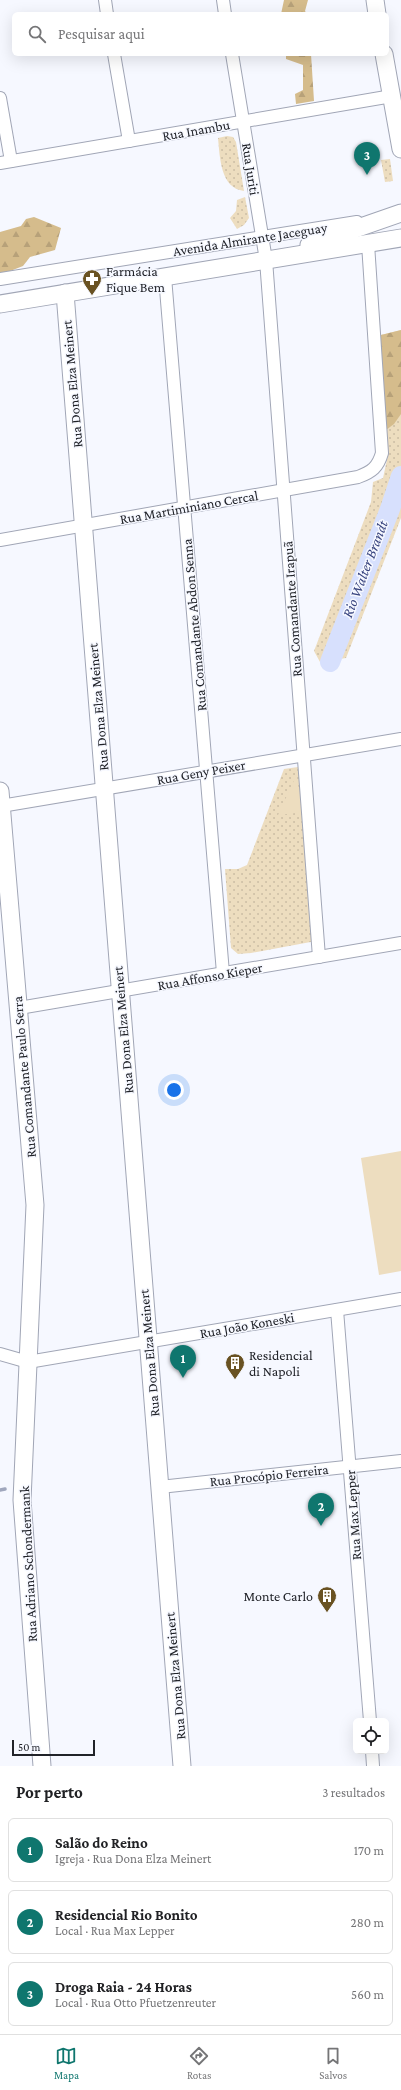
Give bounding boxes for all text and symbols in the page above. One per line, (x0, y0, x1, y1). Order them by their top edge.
search box (12, 12, 389, 56)
icon: search (26, 23, 48, 45)
text: Pesquisar aqui (58, 26, 145, 42)
street label: Rua Inambu (161, 116, 232, 144)
street label: Rua Juriti (239, 142, 263, 197)
pin: 3 (354, 142, 380, 175)
street label: Avenida Almirante Jaceguay (172, 219, 329, 259)
place label: Farmácia Fique Bem (106, 263, 165, 295)
pharmacy icon: Farmácia Fique Bem (81, 268, 103, 296)
street label: Rua Dona Elza Meinert (58, 319, 86, 448)
street label: Rua Martiminiano Cercal (119, 487, 260, 527)
water label: Rio Walter Brandt (339, 518, 391, 620)
street label: Rua Comandante Abdon Senna (178, 538, 210, 712)
street label: Rua Comandante Irapuã (279, 540, 305, 677)
street label: Rua Dona Elza Meinert (84, 642, 112, 771)
street label: Rua Geny Peixer (155, 756, 247, 788)
street label: Rua Affonso Kieper (156, 959, 264, 993)
street label: Rua Dona Elza Meinert (109, 965, 137, 1094)
street label: Rua Comandante Paulo Serra (9, 995, 39, 1158)
your location (164, 1080, 184, 1100)
street label: Rua Dona Elza Meinert (135, 1288, 163, 1417)
street label: Rua João Koneski (199, 1309, 296, 1341)
pin: 1 (170, 1345, 196, 1378)
place label: Residencial di Napoli (249, 1347, 313, 1379)
building icon: Residencial di Napoli (224, 1352, 246, 1380)
street label: Rua Procópio Ferreira (209, 1461, 330, 1489)
street label: Rua Max Lepper (342, 1469, 364, 1561)
street label: Rua Adriano Schondermank (16, 1485, 40, 1642)
pin: 2 (308, 1493, 334, 1526)
building icon: Monte Carlo (316, 1585, 338, 1613)
place label: Monte Carlo (243, 1588, 313, 1604)
street label: Rua Dona Elza Meinert (161, 1611, 189, 1740)
map controls (353, 1718, 389, 1754)
button: locate (353, 1718, 389, 1754)
scale bar (12, 1738, 95, 1757)
text: 50 m (18, 1741, 40, 1753)
text: Por perto (16, 1783, 83, 1802)
text: 3 resultados (322, 1785, 385, 1800)
text: Salão do Reino (55, 1835, 148, 1851)
text: 1 (28, 1843, 32, 1858)
text: 170 m (354, 1843, 384, 1858)
text: Igreja · Rua Dona Elza Meinert (55, 1851, 211, 1866)
text: Residencial Rio Bonito (55, 1907, 198, 1923)
text: 2 (27, 1915, 33, 1930)
text: 280 m (351, 1915, 384, 1930)
text: Local · Rua Max Lepper (55, 1923, 175, 1938)
text: Droga Raia - 24 Horas (55, 1979, 192, 1995)
text: 3 (27, 1987, 33, 2002)
text: 560 m (351, 1987, 384, 2002)
text: Local · Rua Otto Pfuetzenreuter (55, 1995, 216, 2010)
tab: Mapa (54, 2045, 79, 2081)
tab: Rotas (187, 2045, 211, 2081)
tab: Salvos (319, 2045, 347, 2081)

